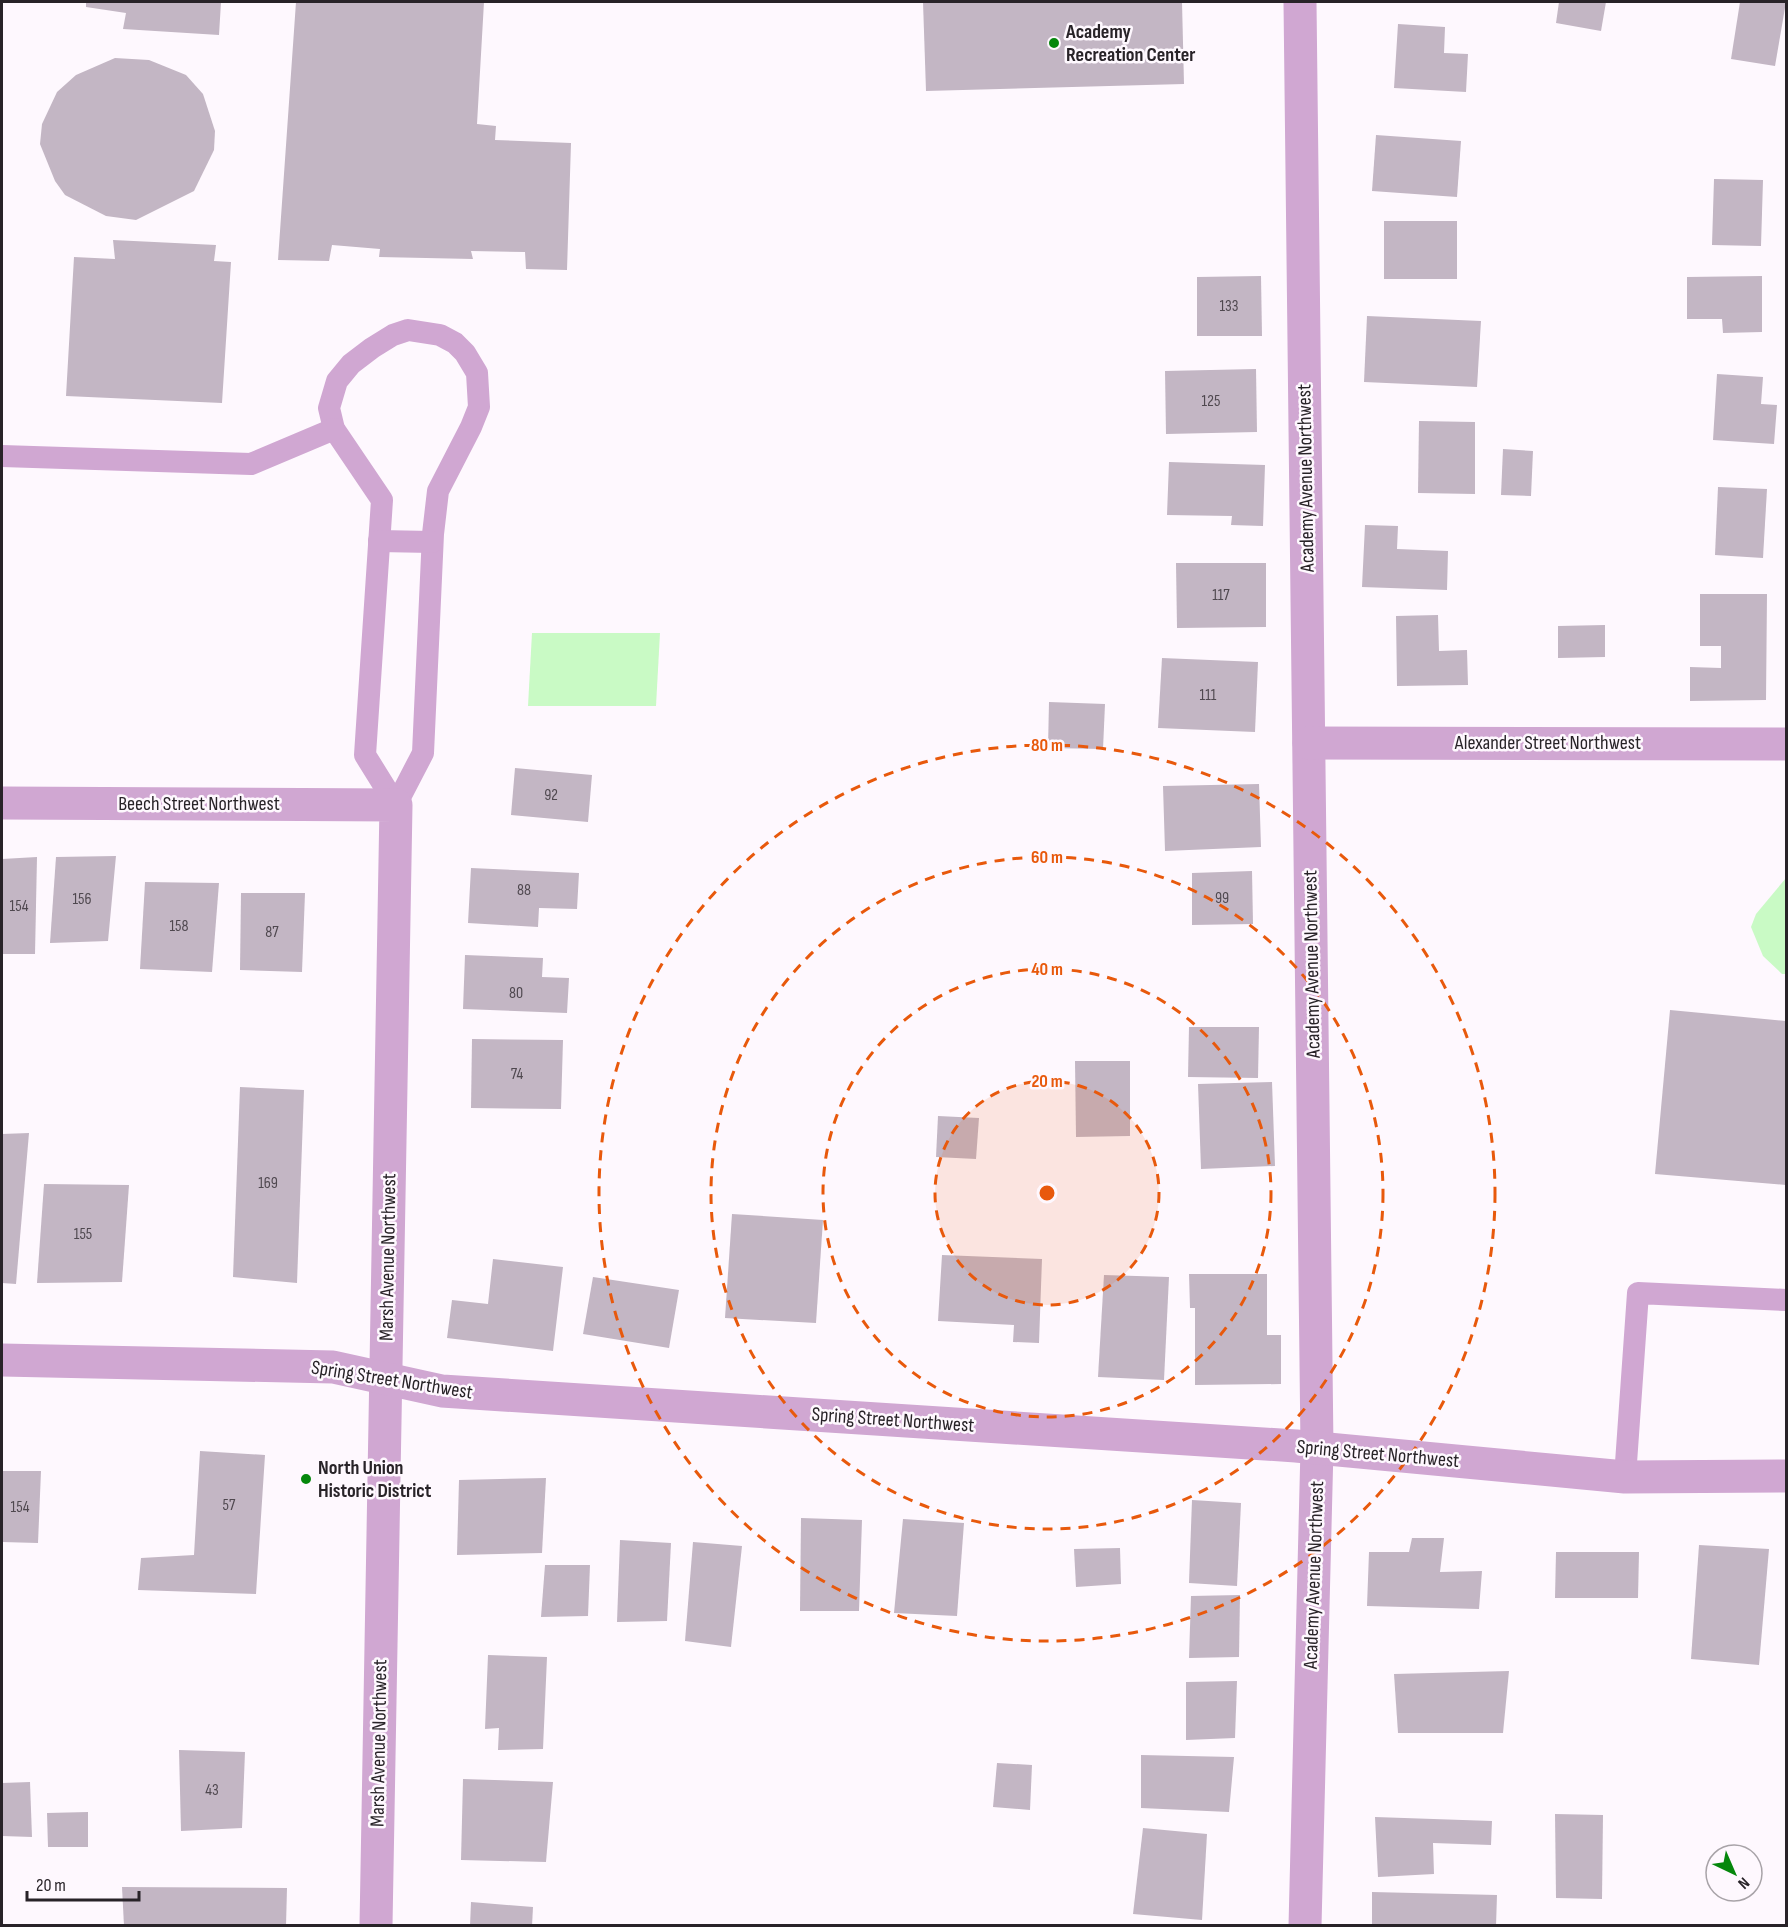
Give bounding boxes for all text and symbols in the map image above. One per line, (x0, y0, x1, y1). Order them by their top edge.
place label: Academy Recreation Center (1065, 20, 1195, 67)
marker: Academy Recreation Center (1047, 36, 1061, 50)
house number: 133 (1219, 297, 1239, 316)
street label: Academy Avenue Northwest (1292, 384, 1320, 573)
house number: 125 (1202, 392, 1220, 411)
house number: 117 (1212, 586, 1230, 605)
house number: 111 (1200, 686, 1217, 705)
street label: Alexander Street Northwest (1454, 731, 1641, 755)
text: 80 m (1031, 735, 1063, 756)
house number: 92 (544, 786, 558, 805)
street label: Beech Street Northwest (118, 792, 280, 816)
text: 60 m (1031, 847, 1063, 868)
street label: Academy Avenue Northwest (1298, 870, 1326, 1059)
house number: 88 (517, 881, 531, 900)
house number: 99 (1215, 889, 1229, 908)
house number: 156 (72, 890, 92, 909)
house number: 154 (10, 897, 29, 916)
house number: 158 (169, 917, 189, 936)
house number: 87 (265, 923, 279, 942)
text: 40 m (1031, 959, 1063, 980)
house number: 80 (509, 984, 523, 1003)
house number: 74 (511, 1065, 523, 1084)
text: 20 m (1031, 1071, 1063, 1092)
street label: Marsh Avenue Northwest (375, 1173, 401, 1341)
house number: 169 (258, 1174, 278, 1193)
centre of rings (1037, 1183, 1057, 1203)
house number: 155 (74, 1225, 92, 1244)
street label: Spring Street Northwest (310, 1355, 474, 1405)
street label: Spring Street Northwest (811, 1402, 975, 1438)
street label: Spring Street Northwest (1296, 1435, 1460, 1473)
place label: North Union Historic District (318, 1456, 432, 1503)
marker: North Union Historic District (299, 1472, 313, 1486)
street label: Academy Avenue Northwest (1299, 1481, 1329, 1670)
house number: 57 (223, 1496, 236, 1515)
house number: 154 (11, 1498, 30, 1517)
street label: Marsh Avenue Northwest (366, 1659, 392, 1827)
house number: 43 (205, 1781, 219, 1800)
north arrow (1704, 1843, 1764, 1903)
scale bar (27, 1864, 140, 1902)
text: N (1734, 1873, 1753, 1893)
text: 20 m (36, 1875, 66, 1896)

